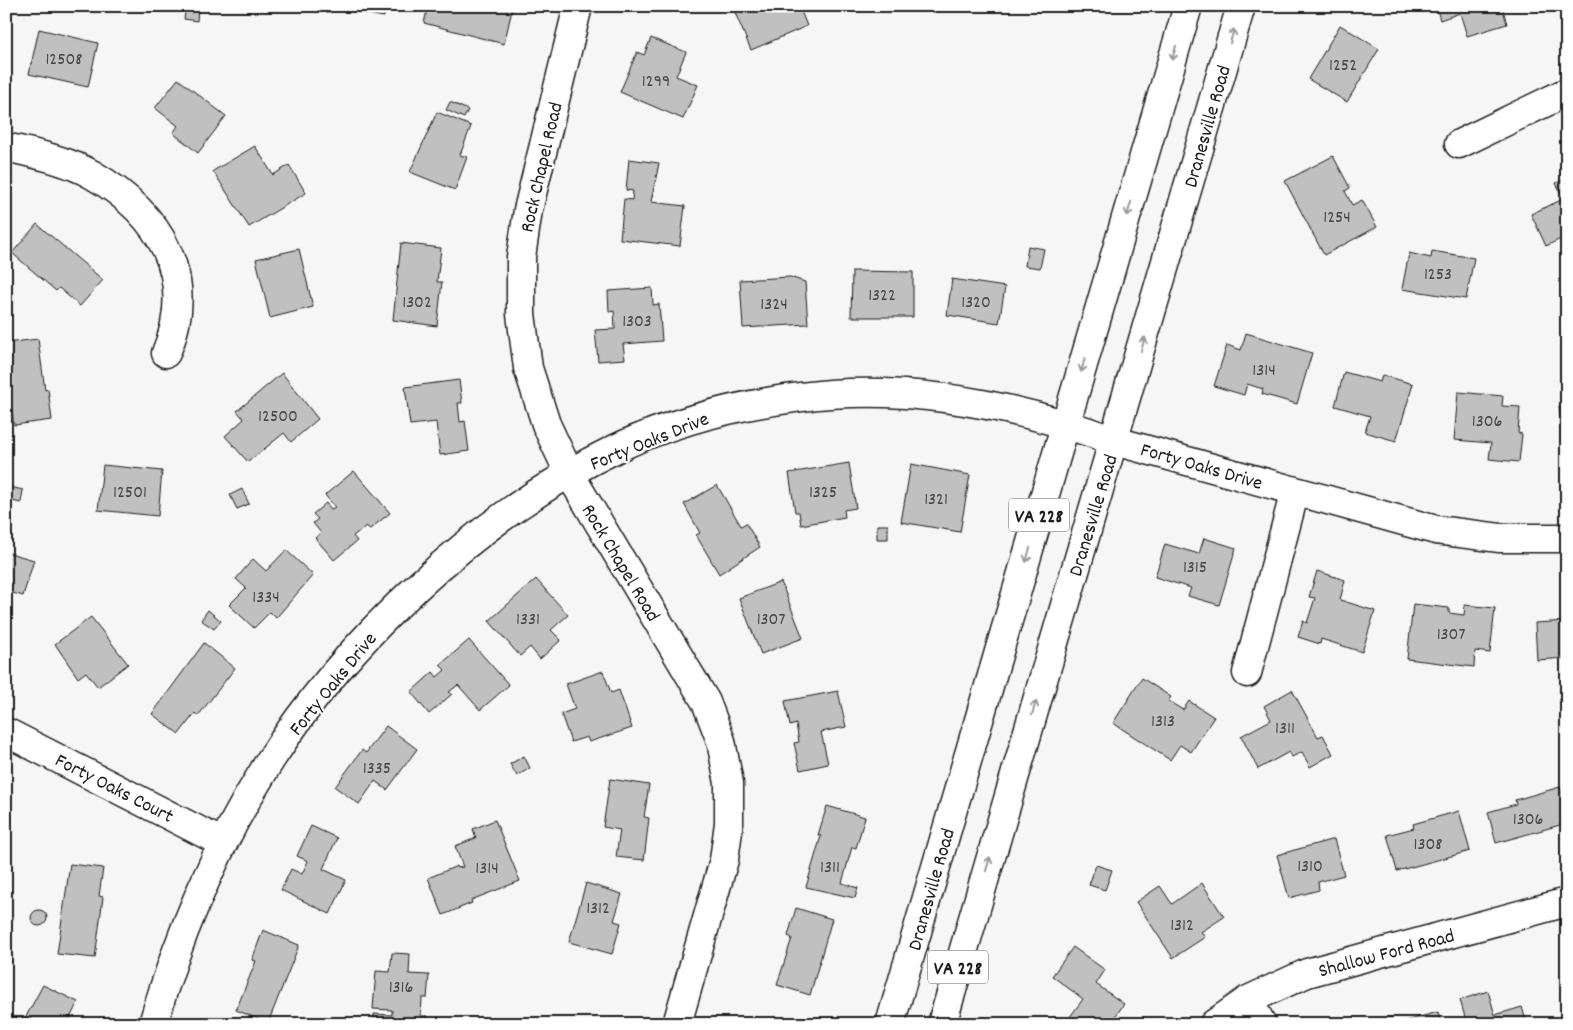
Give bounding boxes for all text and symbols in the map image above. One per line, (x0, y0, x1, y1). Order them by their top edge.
one-way arrow (1227, 29, 1237, 45)
one-way arrow (1169, 45, 1179, 61)
house number: 12508 (45, 48, 83, 73)
house number: 1252 (1329, 54, 1357, 79)
street label: Dranesville Road (1178, 62, 1240, 191)
house number: 1299 (642, 70, 670, 95)
street label: Rock Chapel Road (514, 100, 571, 235)
one-way arrow (1123, 201, 1133, 217)
house number: 1254 (1323, 206, 1351, 231)
house number: 1253 (1424, 263, 1452, 288)
house number: 1322 (868, 284, 896, 309)
house number: 1302 (402, 291, 432, 316)
house number: 1320 (961, 291, 991, 316)
house number: 1324 (760, 293, 788, 318)
house number: 1303 (622, 310, 652, 335)
one-way arrow (1138, 336, 1148, 352)
one-way arrow (1078, 357, 1088, 373)
house number: 1314 (1252, 359, 1276, 384)
house number: 12500 (258, 405, 298, 430)
street label: Forty Oaks Drive (587, 406, 714, 479)
house number: 1306 (1472, 410, 1502, 435)
street label: Forty Oaks Drive (1137, 437, 1266, 499)
street label: Dranesville Road (1063, 452, 1127, 580)
house number: 12501 (113, 481, 147, 506)
house number: 1325 (809, 481, 837, 506)
house number: 1321 (924, 488, 948, 513)
road number: VA 228 (1009, 498, 1069, 532)
street label: Rock Chapel Road (573, 499, 666, 628)
one-way arrow (1022, 546, 1032, 562)
house number: 1315 (1183, 556, 1207, 581)
house number: 1334 (252, 586, 280, 611)
house number: 1331 (516, 608, 540, 633)
house number: 1307 (757, 608, 785, 633)
house number: 1307 (1437, 623, 1465, 648)
street label: Forty Oaks Drive (284, 627, 385, 743)
one-way arrow (1030, 701, 1040, 717)
house number: 1313 (1151, 710, 1175, 735)
house number: 1311 (1275, 717, 1295, 742)
street label: Forty Oaks Court (50, 748, 178, 832)
house number: 1335 (363, 757, 391, 782)
house number: 1306 (1513, 808, 1543, 833)
street label: Dranesville Road (902, 825, 964, 954)
house number: 1308 (1414, 833, 1442, 858)
house number: 1310 (1297, 855, 1323, 880)
house number: 1311 (820, 856, 840, 881)
house number: 1314 (475, 857, 499, 882)
one-way arrow (984, 857, 994, 873)
house number: 1312 (586, 897, 610, 922)
house number: 1312 (1170, 914, 1194, 939)
street label: Shallow Ford Road (1316, 923, 1458, 987)
road number: VA 228 (928, 950, 988, 984)
house number: 1316 (389, 976, 413, 1001)

